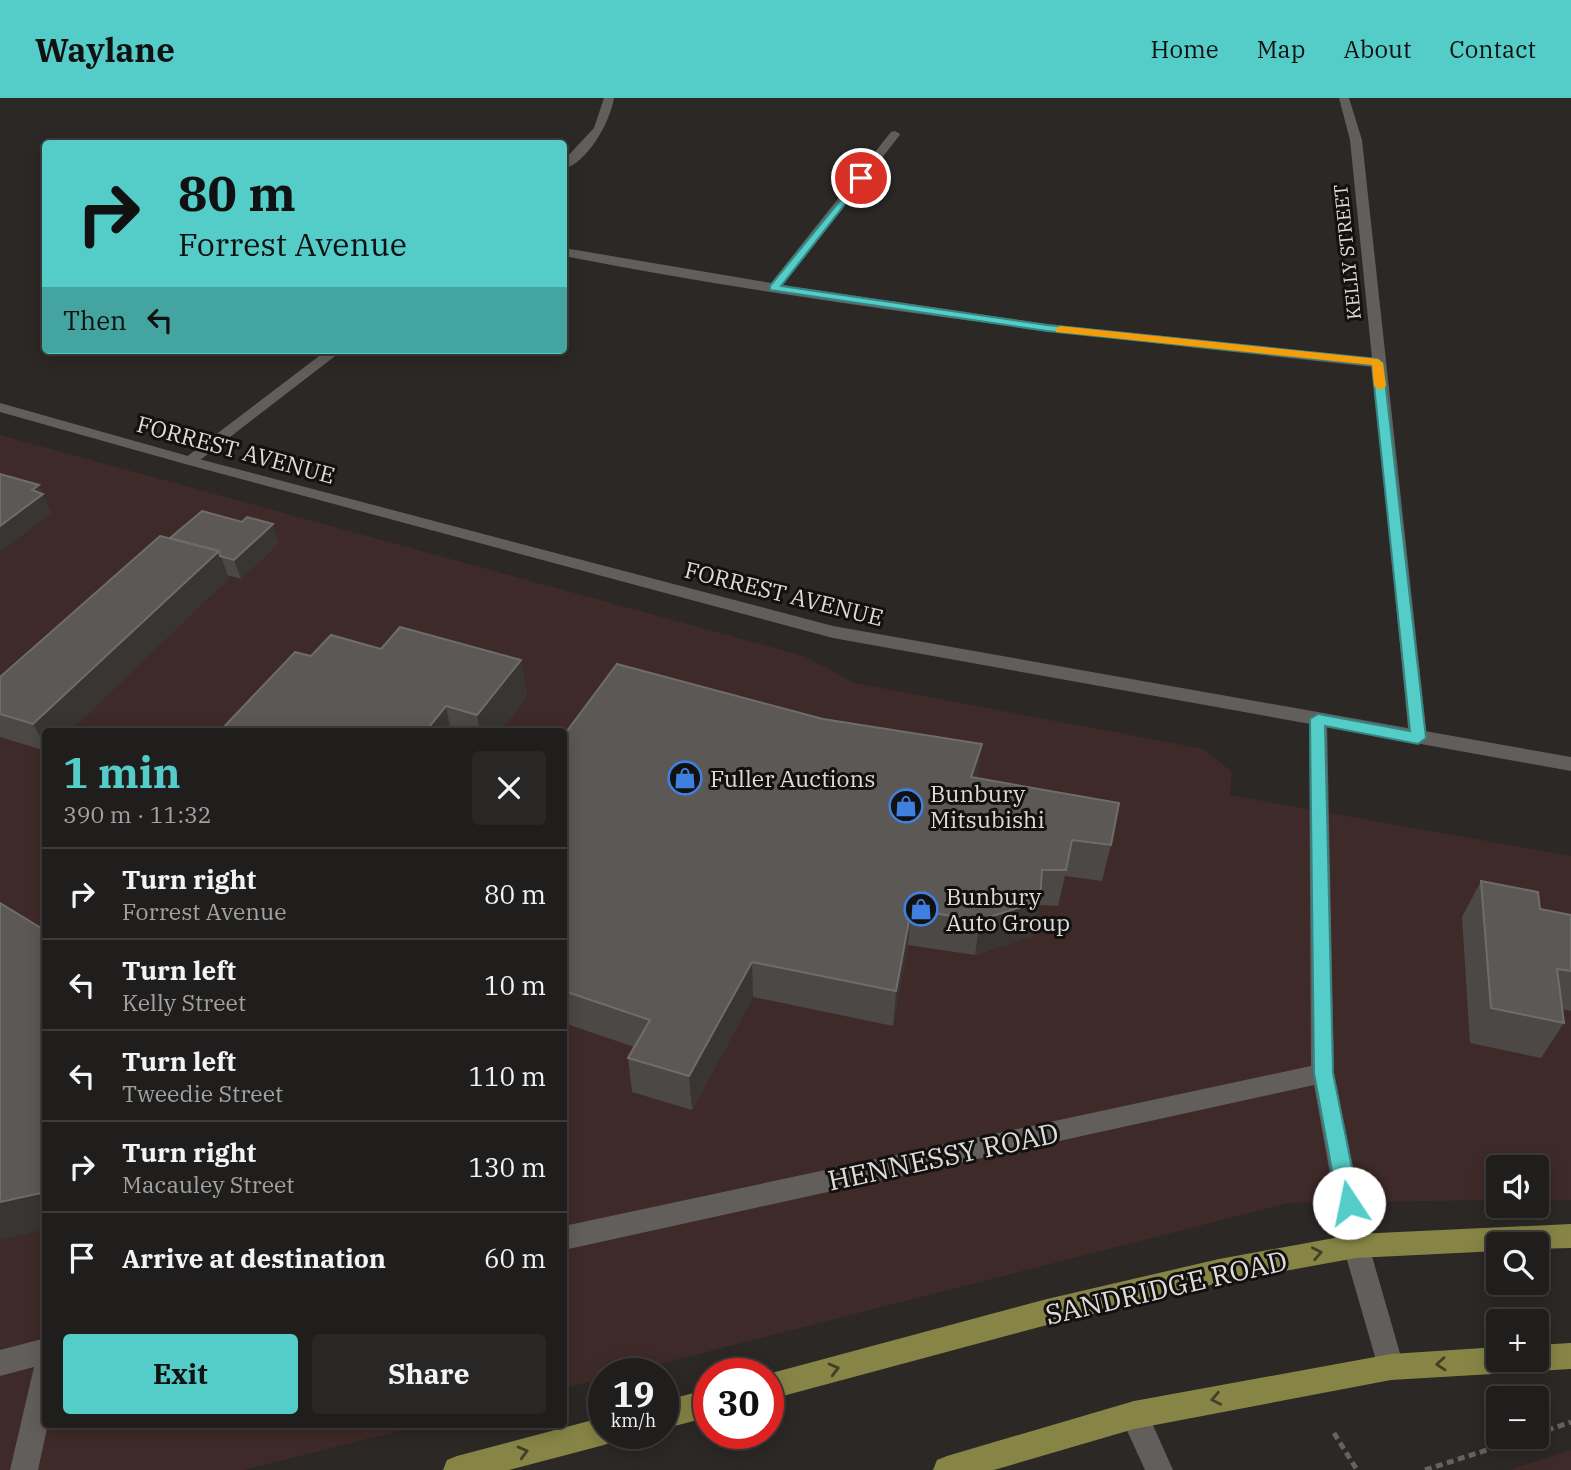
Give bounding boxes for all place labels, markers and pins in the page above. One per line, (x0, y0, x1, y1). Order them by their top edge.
pin (831, 148, 891, 208)
shop icon: Fuller Auctions (666, 759, 704, 797)
place label: Fuller Auctions (710, 763, 875, 793)
place label: Bunbury Mitsubishi (930, 778, 1045, 834)
shop icon: Bunbury Mitsubishi (887, 787, 925, 825)
place label: Bunbury Auto Group (946, 881, 1070, 937)
shop icon: Bunbury Auto Group (902, 890, 940, 928)

